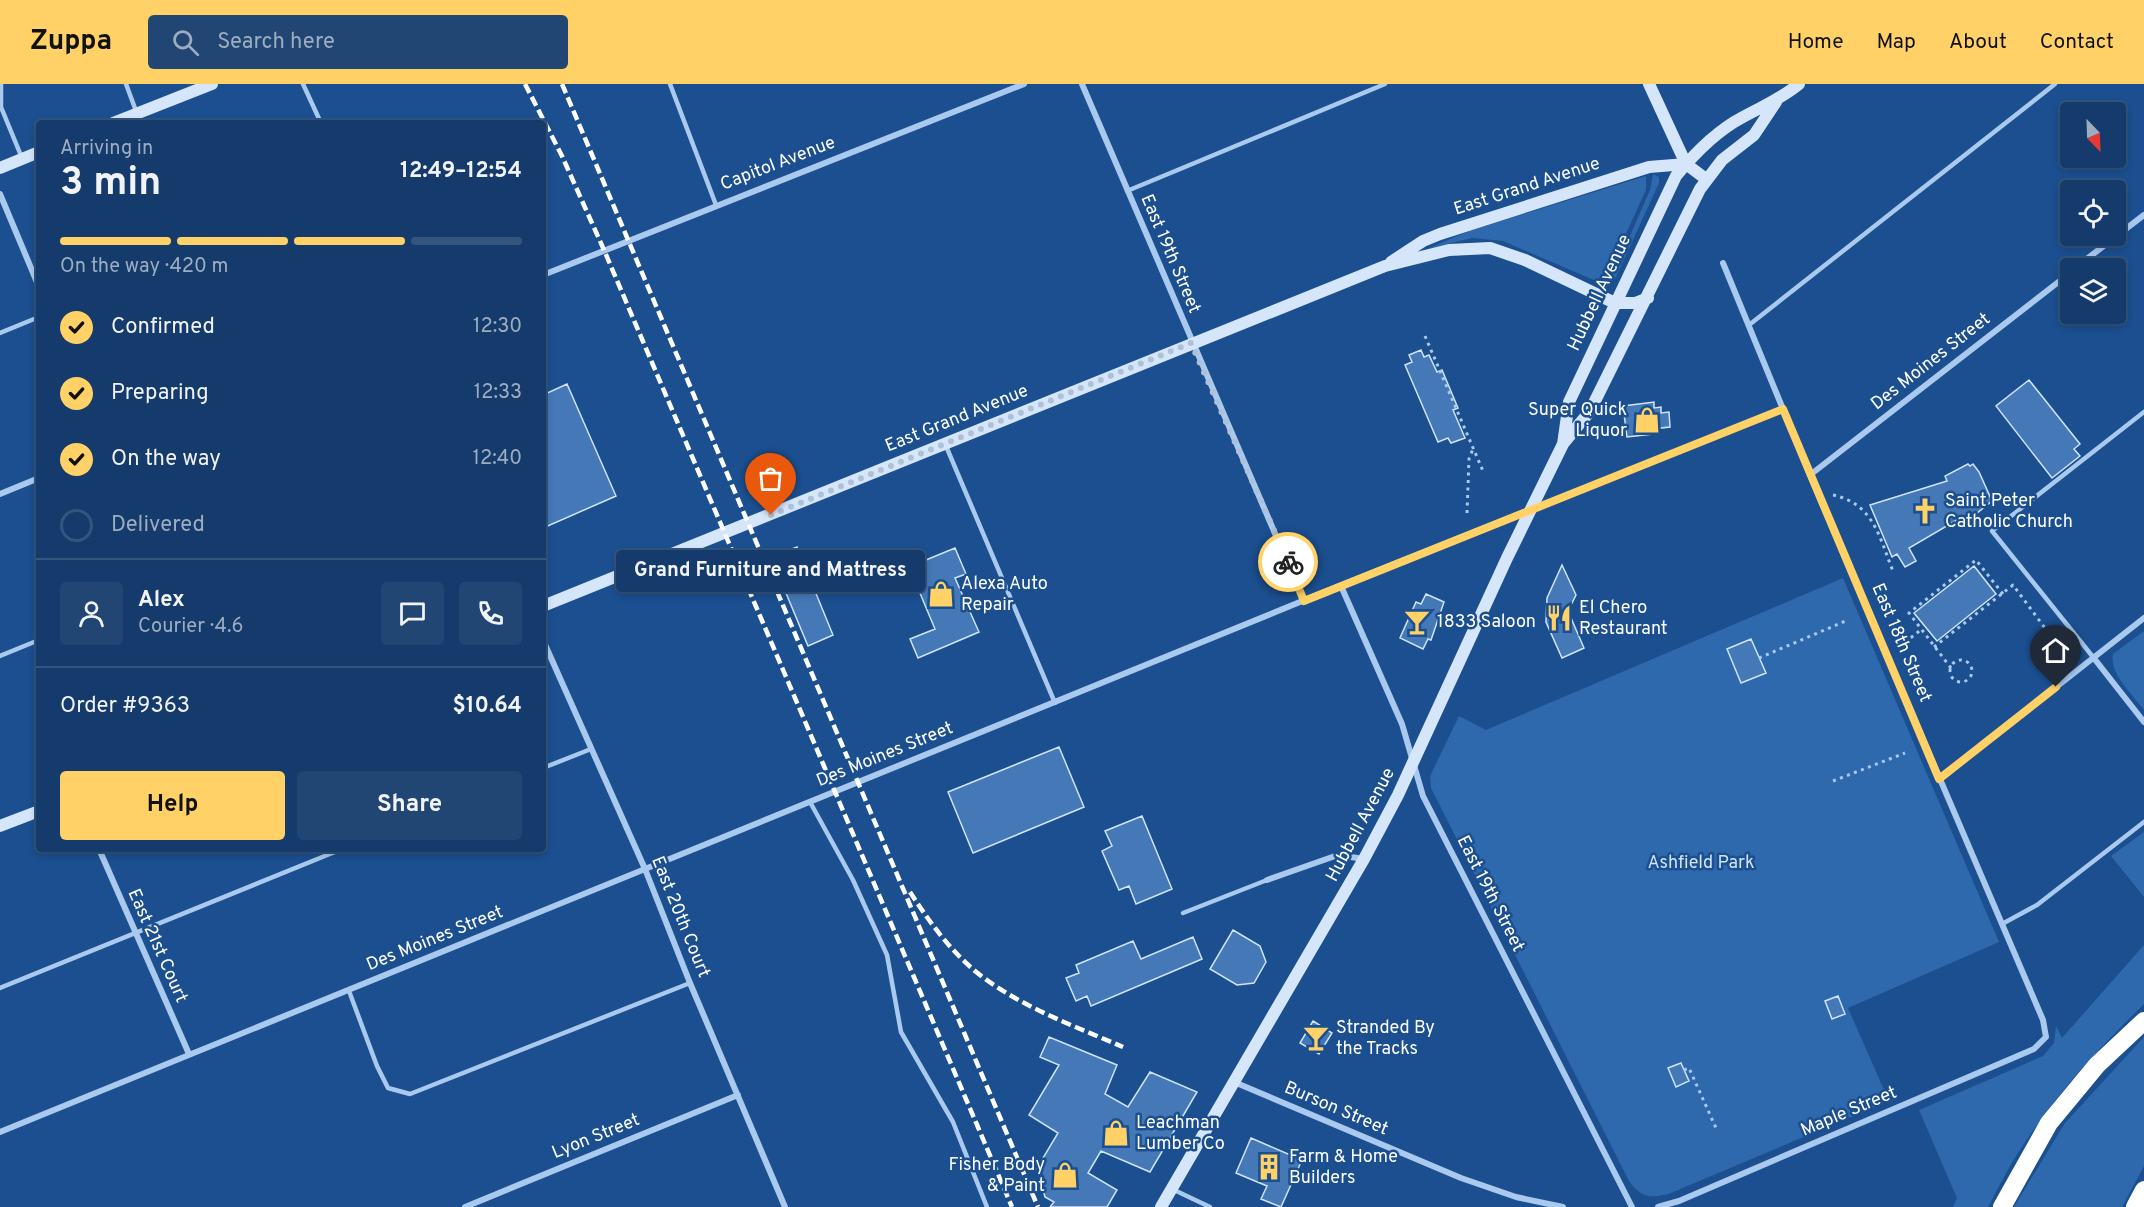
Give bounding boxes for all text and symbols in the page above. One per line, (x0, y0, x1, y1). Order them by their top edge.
search box (148, 15, 568, 69)
text: Zuppa (30, 24, 112, 60)
icon: search (169, 26, 202, 59)
text: Search here (217, 29, 335, 56)
text: Home (1788, 29, 1844, 56)
text: Map (1877, 29, 1916, 56)
text: About (1949, 29, 2007, 56)
text: Contact (2040, 29, 2114, 56)
north arrow (2060, 102, 2126, 168)
map controls (2060, 102, 2126, 324)
street label: Capitol Avenue (717, 132, 839, 196)
text: Arriving in (60, 136, 153, 162)
street label: East Grand Avenue (1451, 153, 1603, 221)
text: 12:49–12:54 (400, 158, 522, 185)
text: 3 min (60, 160, 161, 209)
button: locate (2060, 180, 2126, 246)
street label: East 19th Street (1135, 191, 1205, 317)
street label: Hubbell Avenue (1563, 231, 1637, 355)
text: On the way · 420 m (60, 254, 229, 280)
button: layers (2060, 258, 2126, 324)
street label: Des Moines Street (1867, 308, 1995, 416)
icon: check (60, 311, 93, 344)
text: Confirmed (111, 314, 215, 341)
text: 12:30 (473, 314, 522, 340)
icon: check (60, 377, 93, 410)
text: Preparing (111, 380, 209, 407)
text: 12:33 (474, 380, 522, 406)
street label: East Grand Avenue (882, 380, 1032, 458)
place label: Super Quick Liquor (1528, 399, 1627, 443)
shop icon: Super Quick Liquor (1632, 405, 1662, 435)
icon: check (60, 443, 93, 476)
text: On the way (111, 446, 221, 473)
text: 12:40 (473, 446, 522, 472)
pin (745, 453, 796, 515)
icon: bag (754, 462, 787, 495)
place label: Saint Peter Catholic Church (1945, 490, 2073, 534)
church icon: Saint Peter Catholic Church (1910, 496, 1940, 526)
text: Delivered (111, 512, 205, 539)
courier (1258, 532, 1318, 592)
icon: bike (1272, 546, 1305, 579)
callout: Grand Furniture and Mattress (616, 551, 926, 593)
text: Grand Furniture and Mattress (634, 558, 907, 584)
place label: Alexa Auto Repair (961, 573, 1048, 617)
shop icon: Alexa Auto Repair (926, 579, 956, 609)
street label: East 18th Street (1866, 580, 1936, 706)
button: person (60, 582, 123, 645)
button: chat (381, 582, 444, 645)
button: phone (459, 582, 522, 645)
text: Alex (138, 587, 185, 614)
place label: El Chero Restaurant (1579, 597, 1668, 641)
restaurant icon: El Chero Restaurant (1544, 603, 1574, 633)
bar icon: 1833 Saloon (1402, 607, 1432, 637)
place label: 1833 Saloon (1437, 611, 1536, 634)
text: Courier · 4.6 (138, 614, 243, 640)
pin (2030, 625, 2081, 687)
icon: home (2039, 634, 2072, 667)
text: Order #9363 (60, 693, 190, 720)
text: $10.64 (452, 693, 522, 720)
street label: Des Moines Street (813, 717, 957, 793)
street label: Hubbell Avenue (1321, 764, 1401, 886)
button: Help (60, 771, 285, 840)
button: Share (297, 771, 522, 840)
street label: East 19th Street (1451, 832, 1529, 956)
park label: Ashfield Park (1647, 852, 1755, 875)
street label: East 20th Court (645, 853, 715, 981)
street label: East 21st Court (122, 885, 192, 1007)
street label: Des Moines Street (363, 901, 507, 977)
place label: Stranded By the Tracks (1336, 1017, 1435, 1061)
bar icon: Stranded By the Tracks (1301, 1023, 1331, 1053)
street label: Burson Street (1280, 1077, 1392, 1141)
street label: Maple Street (1798, 1081, 1900, 1143)
street label: Lyon Street (549, 1109, 643, 1165)
place label: Leachman Lumber Co (1136, 1112, 1225, 1156)
shop icon: Leachman Lumber Co (1101, 1118, 1131, 1148)
place label: Farm & Home Builders (1289, 1146, 1398, 1190)
building icon: Farm & Home Builders (1254, 1152, 1284, 1182)
place label: Fisher Body & Paint (948, 1154, 1045, 1198)
shop icon: Fisher Body & Paint (1050, 1160, 1080, 1190)

